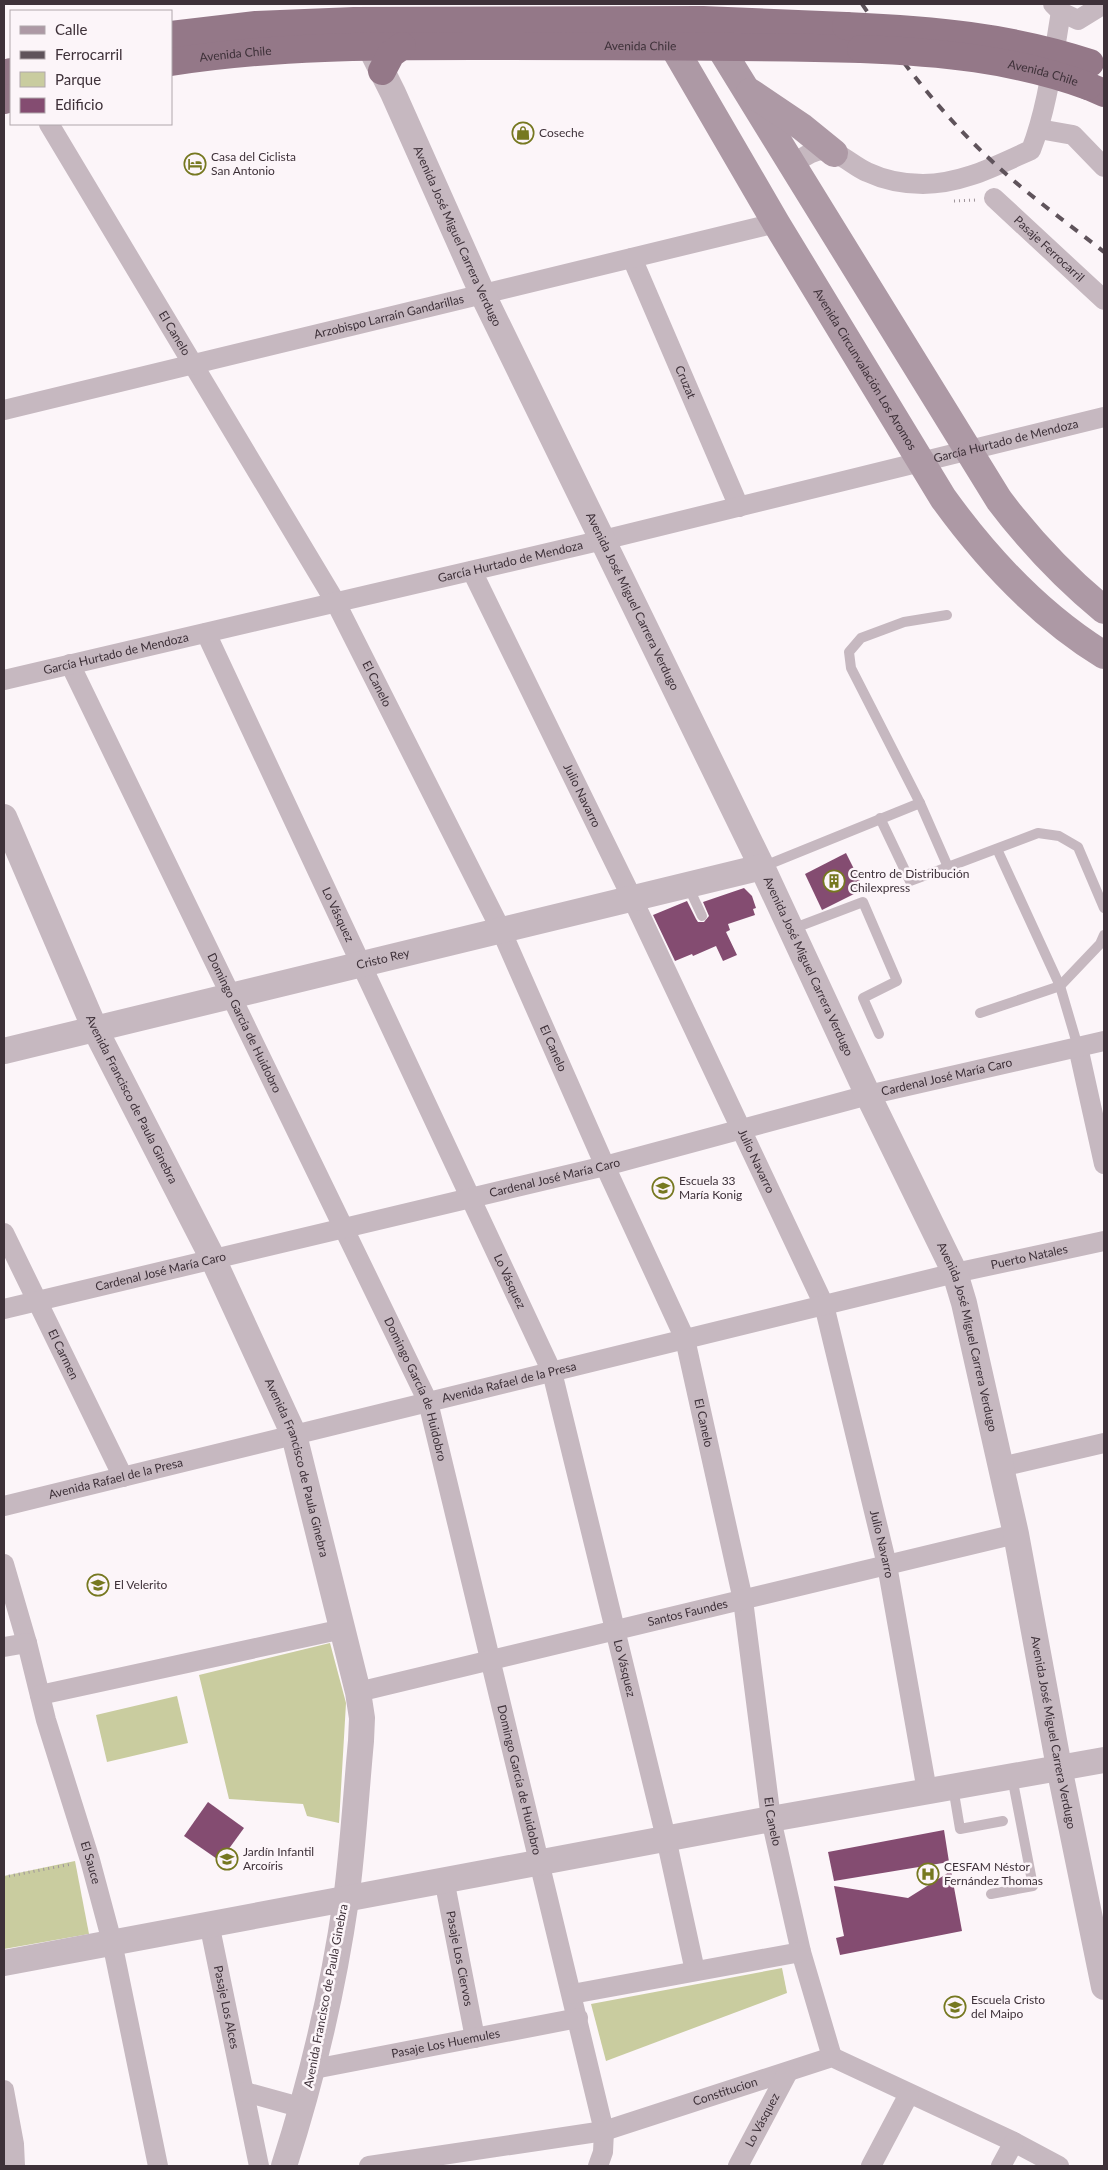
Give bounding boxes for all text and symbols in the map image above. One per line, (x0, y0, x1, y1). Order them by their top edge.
legend (10, 10, 172, 125)
text: Calle (55, 20, 88, 38)
street label: Avenida Chile (604, 38, 676, 53)
street label: Avenida Chile (199, 43, 272, 65)
text: Ferrocarril (55, 45, 123, 63)
street label: Avenida Chile (1007, 56, 1080, 89)
text: Parque (55, 70, 101, 88)
text: Edificio (55, 95, 103, 113)
shop icon: Coseche (511, 121, 535, 145)
place label: Coseche (539, 125, 584, 140)
street label: Avenida José Miguel Carrera Verdugo (411, 143, 505, 329)
place label: Casa del Ciclista San Antonio (211, 149, 296, 178)
hotel icon: Casa del Ciclista San Antonio (183, 152, 207, 176)
street label: Pasaje Ferrocarril (1011, 212, 1088, 285)
street label: Avenida Circunvalación Los Aromos (810, 285, 920, 453)
street label: Arzobispo Larraín Gandarillas (312, 291, 465, 342)
street label: El Canelo (156, 308, 194, 358)
street label: Cruzat (672, 363, 700, 401)
street label: García Hurtado de Mendoza (932, 416, 1080, 466)
street label: Avenida José Miguel Carrera Verdugo (583, 510, 683, 693)
street label: García Hurtado de Mendoza (436, 537, 584, 585)
street label: García Hurtado de Mendoza (42, 629, 190, 678)
street label: El Canelo (359, 658, 395, 709)
street label: Julio Navarro (560, 761, 604, 830)
place label: Centro de Distribución Chilexpress (850, 866, 969, 895)
building icon: Centro de Distribución Chilexpress (822, 869, 846, 893)
street label: Avenida José Miguel Carrera Verdugo (760, 874, 857, 1058)
street label: Lo Vásquez (319, 885, 358, 945)
street label: Cristo Rey (355, 945, 412, 972)
street label: Domingo García de Huidobro (204, 950, 285, 1095)
street label: Avenida Francisco de Paula Ginebra (83, 1013, 181, 1186)
street label: El Canelo (537, 1022, 571, 1074)
street label: Cardenal José María Caro (880, 1054, 1014, 1099)
street label: Julio Navarro (735, 1126, 778, 1196)
street label: Cardenal José María Caro (488, 1154, 622, 1200)
place label: Escuela 33 María Konig (679, 1173, 742, 1202)
school or university icon: Escuela 33 María Konig (651, 1176, 675, 1200)
street label: Avenida José Miguel Carrera Verdugo (934, 1240, 1001, 1433)
street label: Puerto Natales (989, 1241, 1069, 1272)
street label: Cardenal José María Caro (94, 1248, 228, 1294)
street label: Lo Vásquez (491, 1251, 530, 1312)
street label: Domingo García de Huidobro (381, 1315, 450, 1463)
street label: El Carmen (45, 1327, 82, 1382)
street label: Avenida Rafael de la Presa (440, 1358, 578, 1405)
street label: Avenida Francisco de Paula Ginebra (262, 1376, 332, 1559)
street label: El Canelo (691, 1397, 717, 1449)
street label: Avenida Rafael de la Presa (47, 1454, 184, 1502)
street label: Julio Navarro (867, 1508, 897, 1579)
school or university icon: El Velerito (86, 1573, 110, 1597)
place label: El Velerito (114, 1577, 168, 1592)
street label: Santos Faundes (646, 1595, 729, 1629)
street label: Avenida José Miguel Carrera Verdugo (1028, 1634, 1080, 1830)
street label: Lo Vásquez (611, 1638, 639, 1699)
street label: Domingo García de Huidobro (494, 1703, 545, 1857)
street label: El Canelo (761, 1796, 785, 1847)
street label: El Sauce (78, 1839, 104, 1886)
place label: Jardín Infantil Arcoíris (243, 1844, 314, 1873)
school or university icon: Jardín Infantil Arcoíris (215, 1847, 239, 1871)
place label: CESFAM Néstor Fernández Thomas (944, 1859, 1043, 1888)
hospital icon: CESFAM Néstor Fernández Thomas (916, 1862, 940, 1886)
street label: Avenida Francisco de Paula Ginebra (300, 1903, 351, 2089)
street label: Pasaje Los Ciervos (443, 1909, 477, 2007)
street label: Pasaje Los Alces (211, 1964, 243, 2050)
place label: Escuela Cristo del Maipo (971, 1992, 1045, 2021)
school or university icon: Escuela Cristo del Maipo (943, 1995, 967, 2019)
street label: Pasaje Los Huemules (390, 2025, 501, 2061)
street label: Constitucion (691, 2074, 759, 2109)
street label: Lo Vásquez (742, 2090, 783, 2149)

